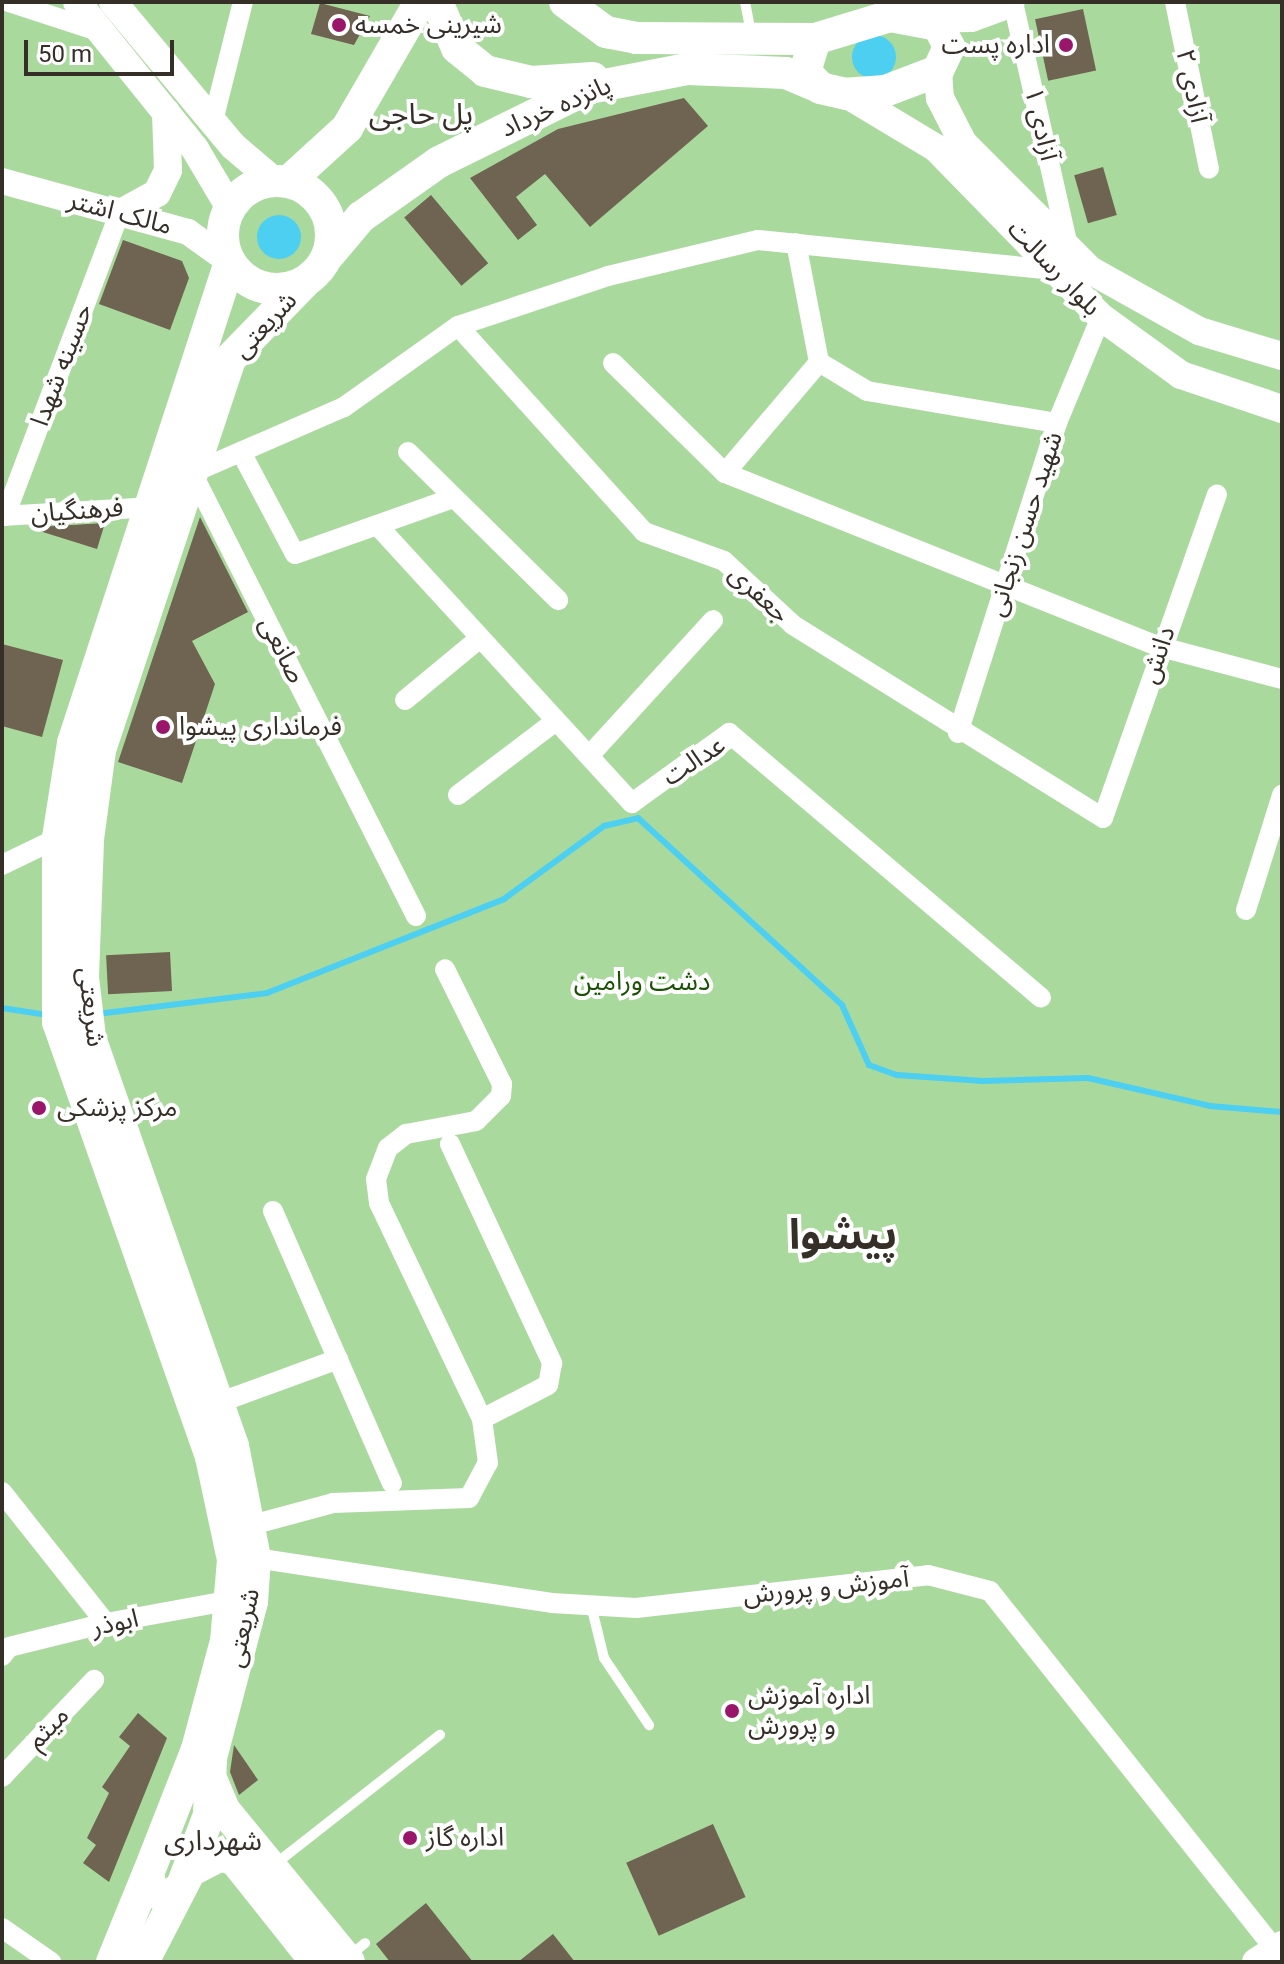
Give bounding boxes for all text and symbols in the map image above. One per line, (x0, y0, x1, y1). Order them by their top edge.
place label: شیرینی خمسه (355, 9, 502, 41)
marker: شیرینی خمسه (330, 16, 348, 34)
scale bar (28, 24, 178, 74)
place label: اداره پست (941, 29, 1050, 61)
marker: اداره پست (1057, 36, 1075, 54)
text: 50 m (38, 40, 92, 68)
street label: آزادی ۲ (1169, 46, 1215, 126)
street label: پانزده خرداد (496, 70, 616, 144)
street label: آزادی ۱ (1017, 84, 1065, 164)
district label: پل حاجی (369, 96, 473, 132)
street label: مالک اشتر (65, 184, 175, 242)
street label: بلوار رسالت (1001, 214, 1107, 322)
street label: شریعتی (226, 285, 304, 365)
street label: حسینه شهدا (24, 299, 100, 431)
street label: شهید حسن زنجانی (980, 428, 1070, 620)
street label: فرهنگیان (30, 492, 124, 530)
street label: جعفری (722, 558, 796, 630)
street label: صانعی (252, 611, 312, 689)
street label: دانش (1134, 622, 1182, 688)
place label: فرمانداری پیشوا (179, 711, 342, 743)
marker: فرمانداری پیشوا (154, 718, 172, 736)
street label: عدالت (657, 729, 731, 793)
street label: شریعتی (71, 965, 111, 1049)
park label: دشت ورامین (574, 966, 710, 998)
place label: مرکز پزشکی (57, 1092, 177, 1124)
marker: مرکز پزشکی (28, 1097, 50, 1119)
district label: پیشوا (789, 1210, 897, 1260)
street label: آموزش و پرورش (742, 1563, 910, 1611)
street label: شریعتی (219, 1586, 267, 1670)
street label: ابوذر (89, 1603, 141, 1643)
place label: اداره آموزش و پرورش (748, 1680, 870, 1742)
street label: میثم (20, 1700, 76, 1756)
marker: اداره آموزش و پرورش (723, 1702, 741, 1720)
place label: اداره گاز (426, 1822, 504, 1854)
district label: شهرداری (164, 1824, 262, 1858)
marker: اداره گاز (401, 1829, 419, 1847)

